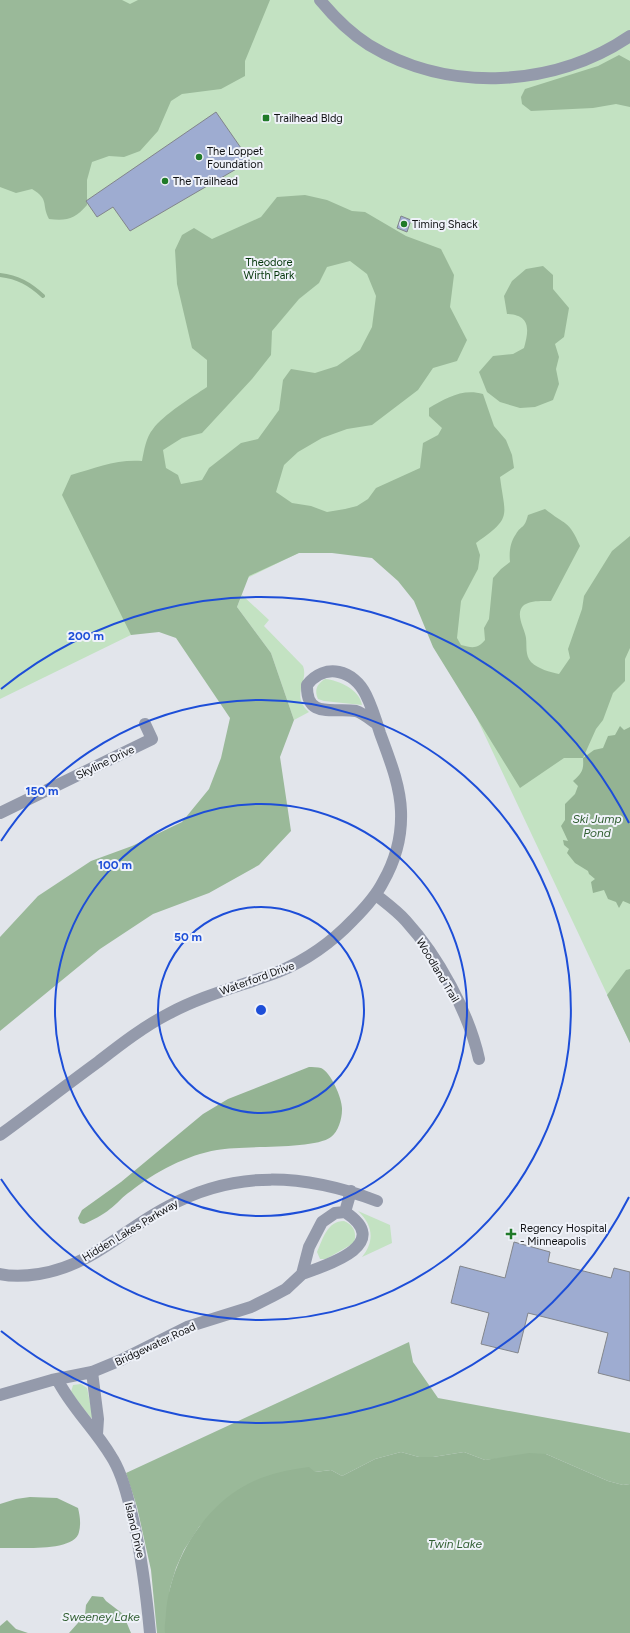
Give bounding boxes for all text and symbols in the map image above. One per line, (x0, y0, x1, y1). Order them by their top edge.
place label: Trailhead Bldg (274, 112, 343, 125)
marker: Trailhead Bldg (261, 113, 271, 123)
place label: The Loppet Foundation (207, 145, 263, 171)
marker: The Loppet Foundation (194, 152, 204, 162)
place label: The Trailhead (173, 175, 238, 188)
marker: The Trailhead (160, 176, 170, 186)
place label: Timing Shack (412, 218, 478, 231)
marker: Timing Shack (399, 219, 409, 229)
park label: Theodore Wirth Park (244, 256, 295, 282)
text: 200 m (68, 629, 104, 643)
street label: Skyline Drive (74, 743, 136, 782)
text: 150 m (25, 784, 59, 798)
water label: Ski Jump Pond (572, 812, 622, 840)
text: 100 m (98, 858, 132, 872)
text: 50 m (174, 930, 202, 944)
street label: Woodland Trail (413, 936, 462, 1005)
street label: Waterford Drive (218, 959, 296, 998)
centre of rings (254, 1003, 268, 1017)
street label: Hidden Lakes Parkway (80, 1197, 181, 1264)
place label: Regency Hospital - Minneapolis (520, 1222, 607, 1248)
marker: Regency Hospital - Minneapolis (505, 1228, 517, 1240)
street label: Bridgewater Road (113, 1320, 198, 1369)
street label: Island Drive (122, 1501, 147, 1559)
water label: Twin Lake (428, 1537, 482, 1551)
water label: Sweeney Lake (62, 1610, 140, 1624)

